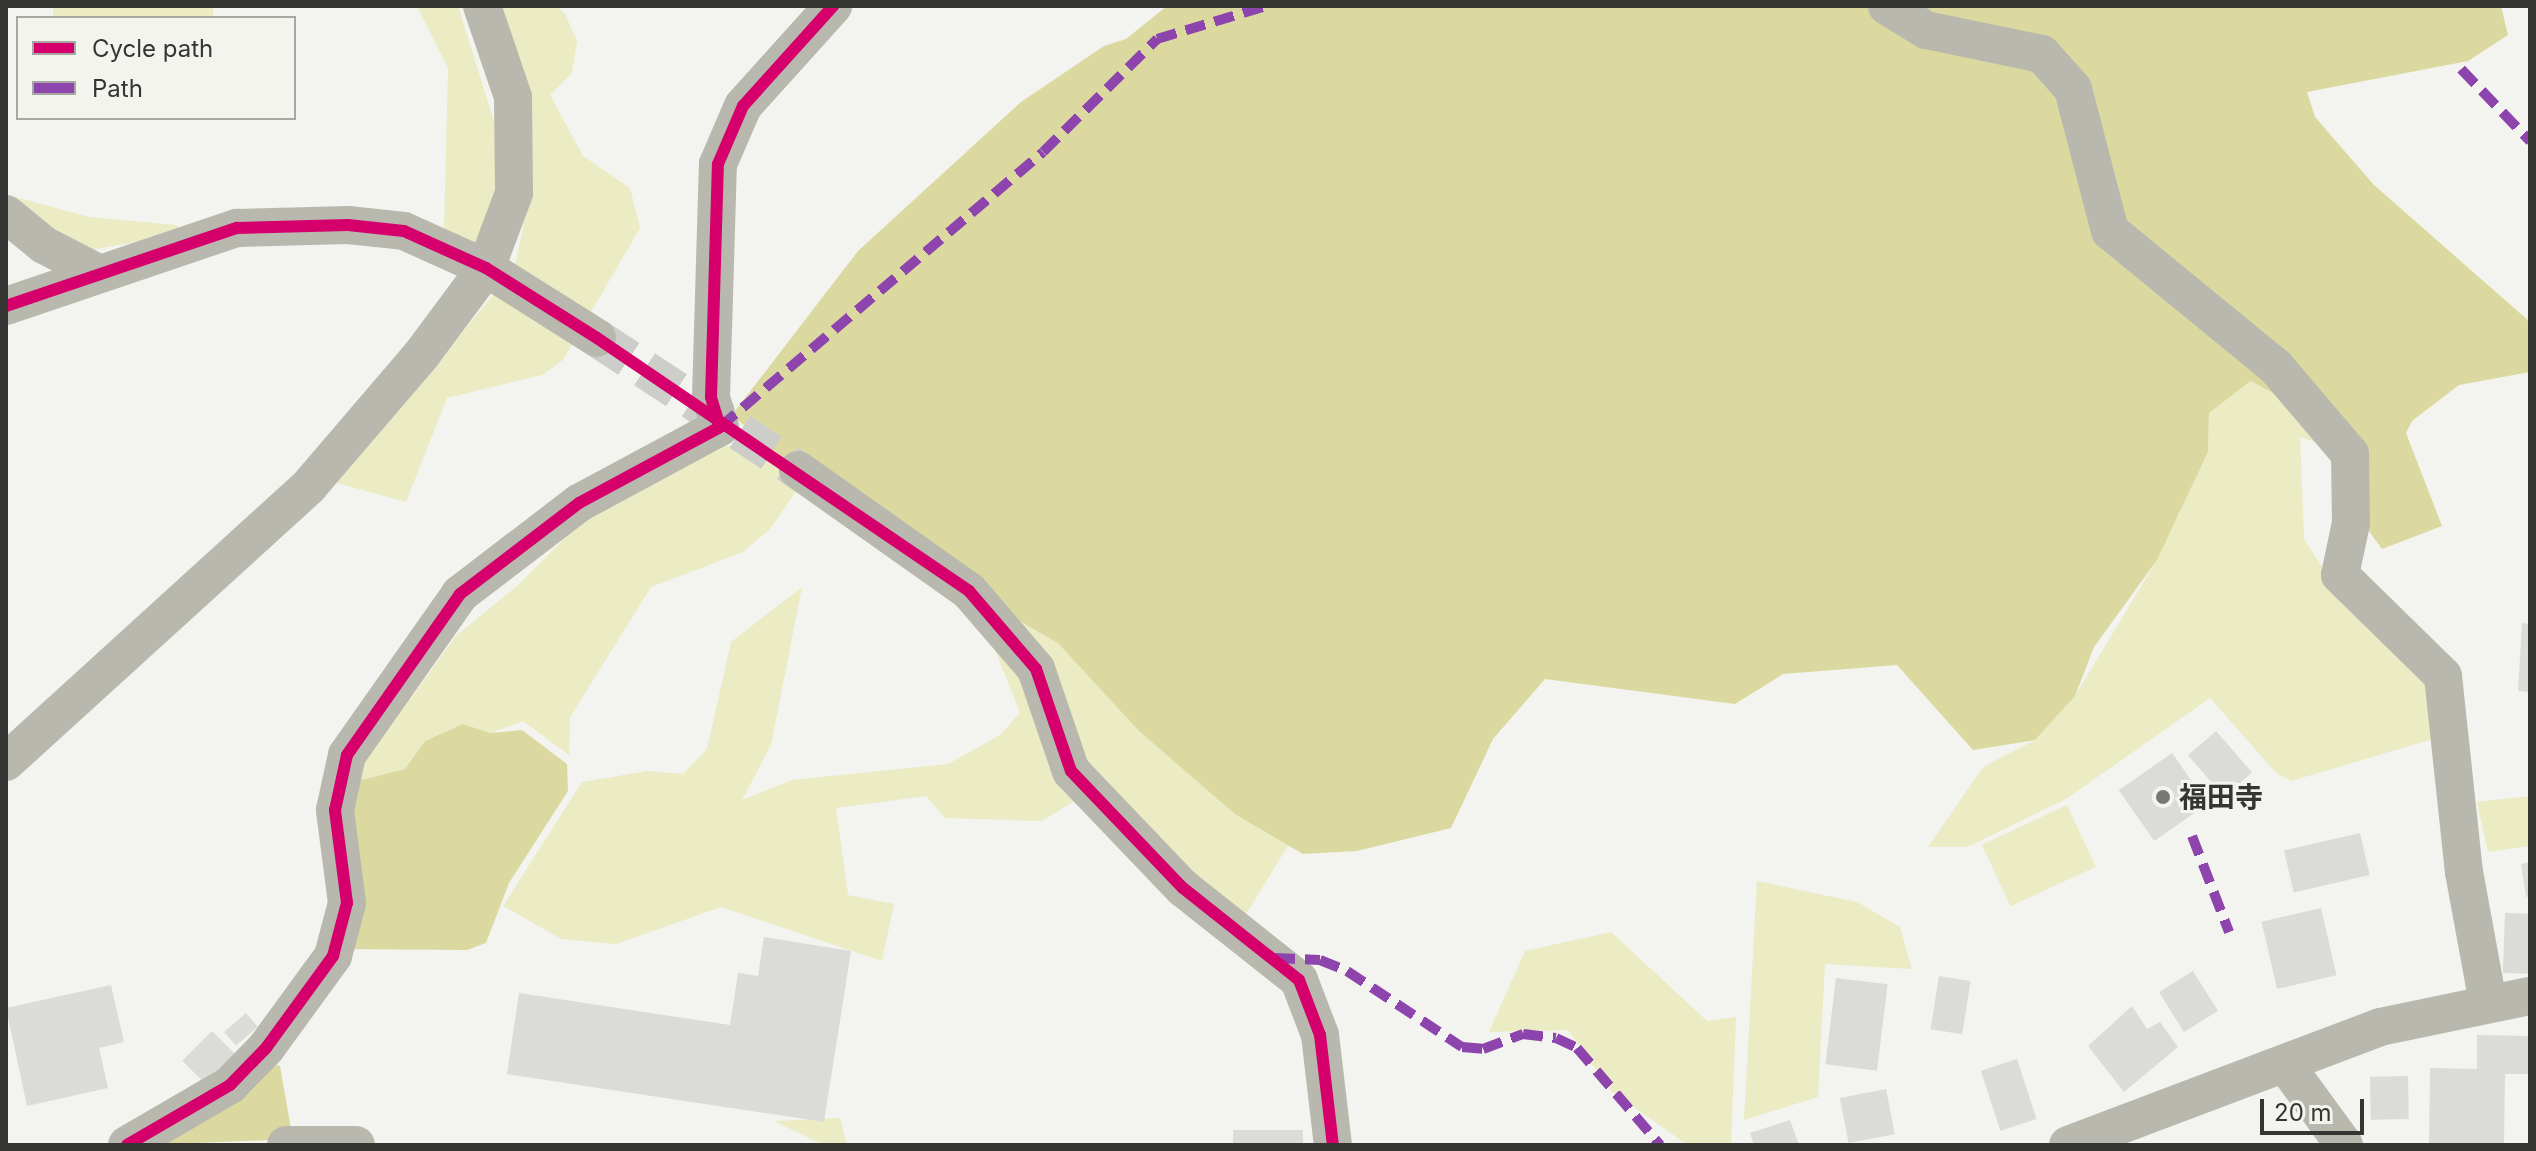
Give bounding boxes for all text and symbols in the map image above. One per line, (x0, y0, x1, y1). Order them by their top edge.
legend (16, 16, 296, 120)
text: Cycle path (92, 34, 213, 63)
text: Path (92, 74, 143, 103)
place label: 福田寺 (2179, 780, 2263, 814)
marker: 福田寺 (2154, 788, 2172, 806)
scale bar (2264, 1083, 2368, 1133)
text: 20 m (2274, 1098, 2332, 1127)

